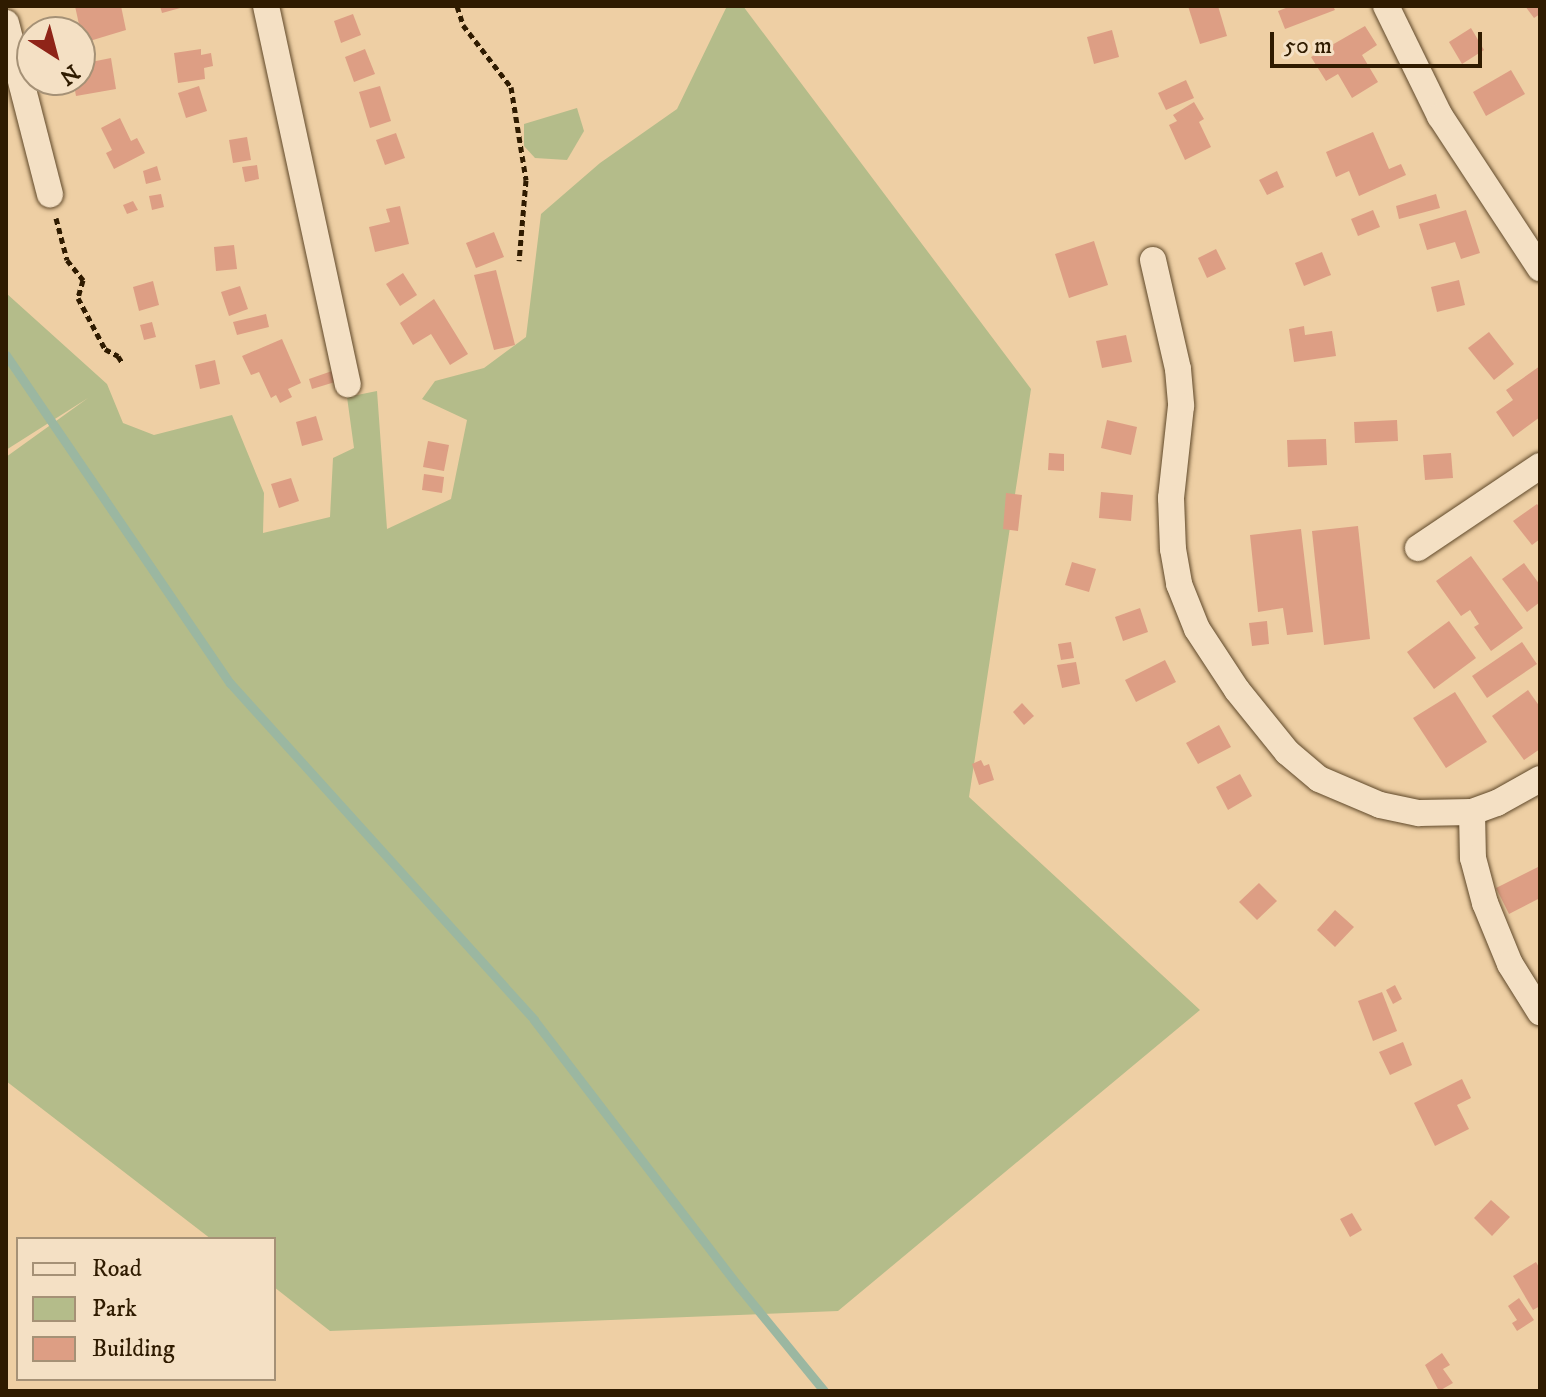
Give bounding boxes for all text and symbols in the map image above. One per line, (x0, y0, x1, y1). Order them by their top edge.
north arrow (16, 16, 96, 96)
scale bar (1274, 16, 1486, 66)
text: 50 m (1284, 31, 1332, 61)
text: N (54, 58, 84, 90)
legend (16, 1237, 276, 1381)
text: Road (92, 1254, 142, 1284)
text: Park (92, 1294, 137, 1324)
text: Building (92, 1334, 175, 1364)

